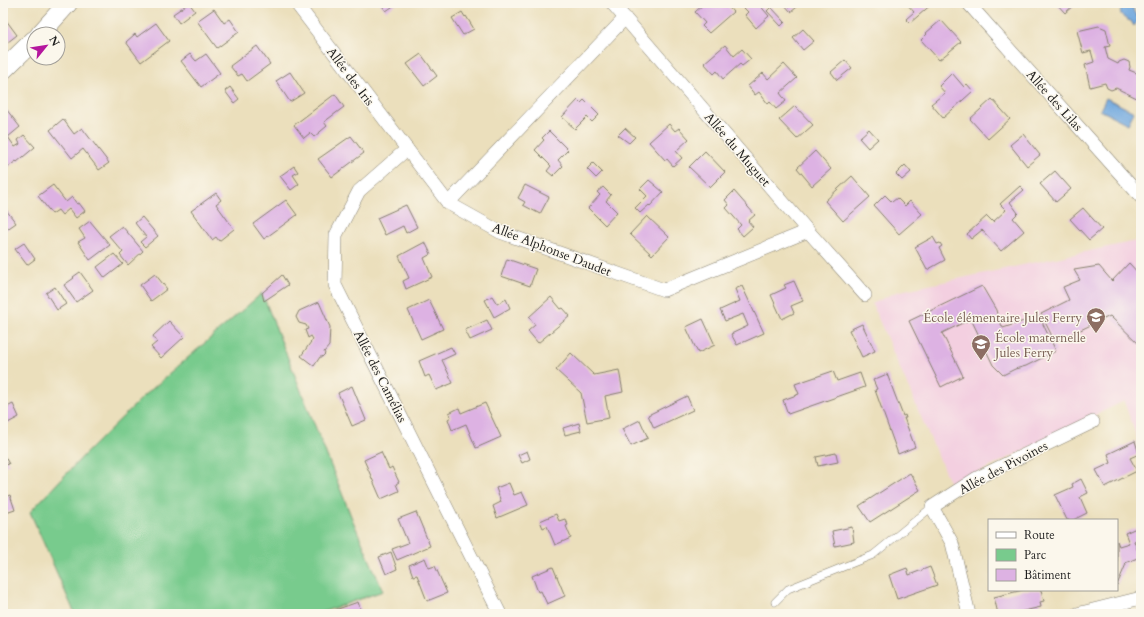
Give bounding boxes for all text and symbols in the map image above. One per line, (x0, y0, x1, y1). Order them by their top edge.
north arrow (26, 26, 66, 66)
text: N (45, 33, 63, 50)
street label: Allée des Iris (322, 44, 378, 110)
street label: Allée des Lilas (1022, 66, 1087, 135)
street label: Allée du Muguet (700, 109, 774, 190)
street label: Allée Alphonse Daudet (490, 219, 614, 281)
school or university icon: École élémentaire Jules Ferry (1085, 306, 1107, 334)
place label: École élémentaire Jules Ferry (923, 309, 1082, 327)
street label: Allée des Camélias (349, 327, 411, 426)
place label: École maternelle Jules Ferry (993, 329, 1086, 362)
school or university icon: École maternelle Jules Ferry (970, 333, 992, 361)
street label: Allée des Pivoines (956, 437, 1051, 499)
legend (988, 519, 1118, 591)
text: Route (1024, 527, 1055, 543)
text: Parc (1024, 547, 1047, 563)
text: Bâtiment (1024, 567, 1071, 583)

